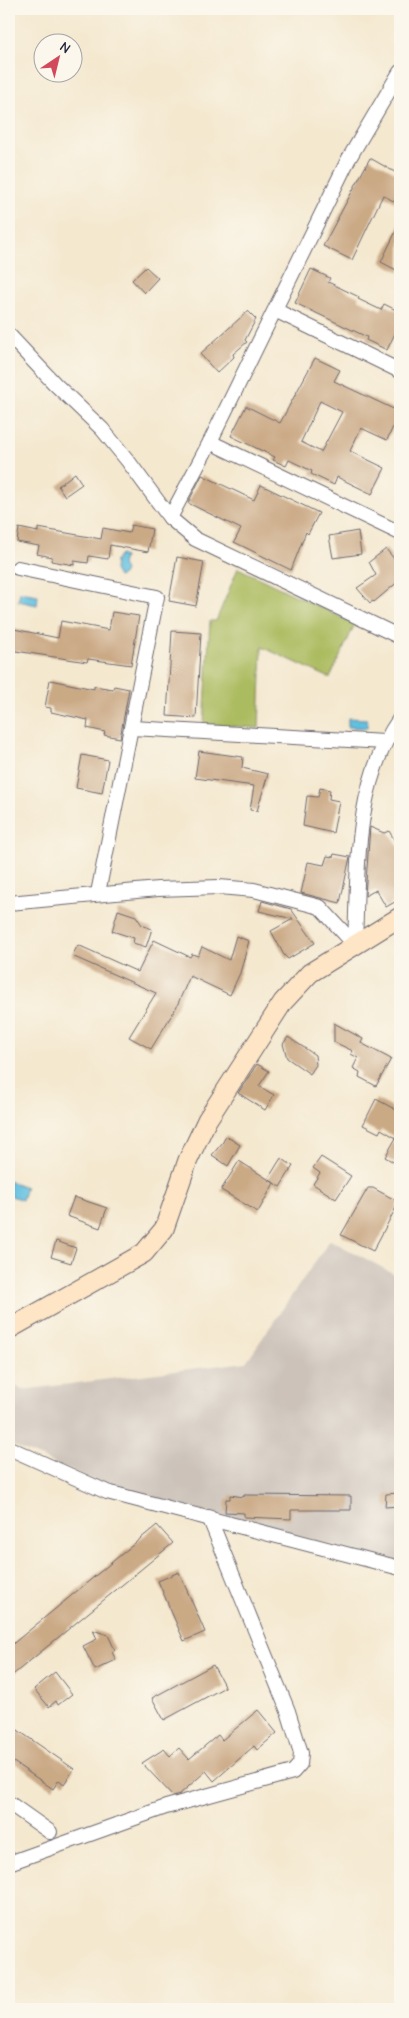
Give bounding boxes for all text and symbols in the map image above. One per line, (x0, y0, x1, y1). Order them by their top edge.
north arrow (32, 32, 82, 82)
text: N (57, 38, 74, 57)

